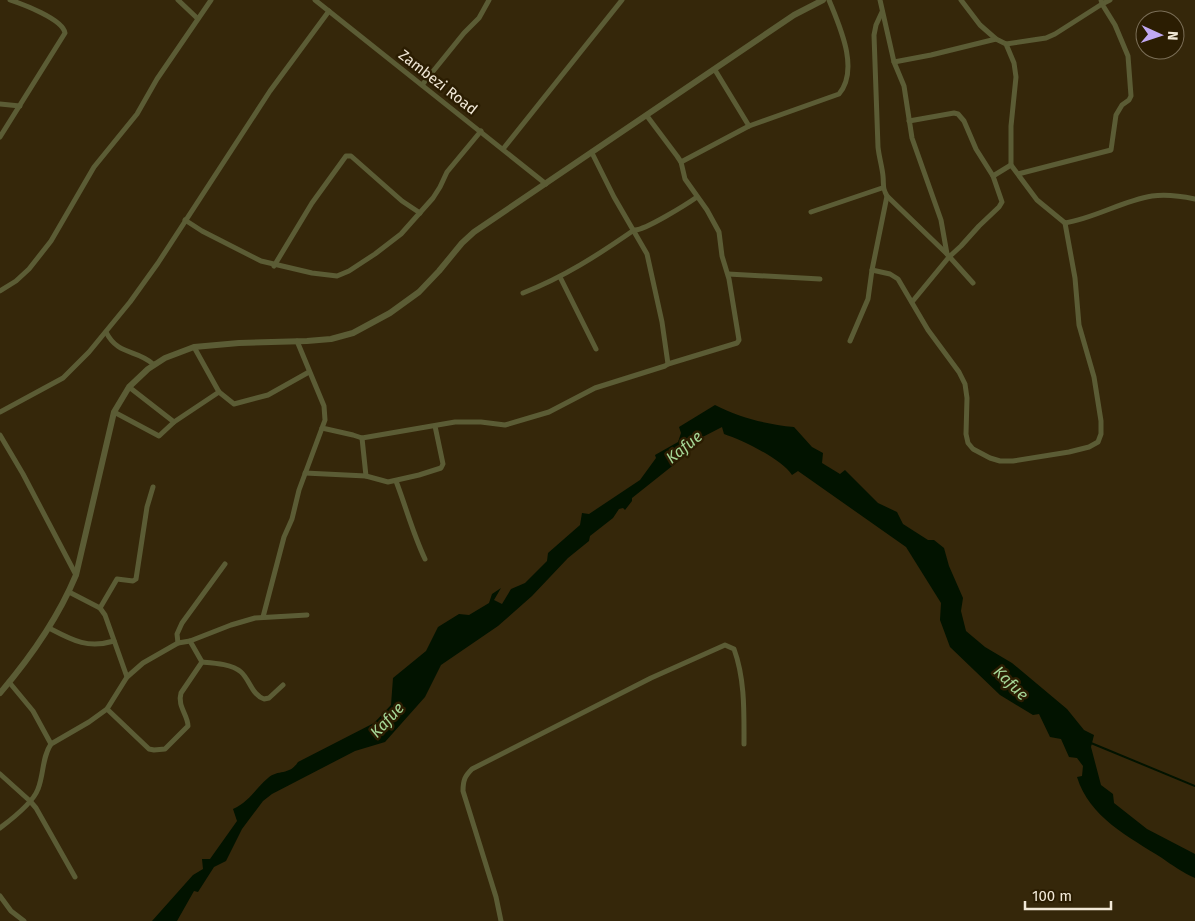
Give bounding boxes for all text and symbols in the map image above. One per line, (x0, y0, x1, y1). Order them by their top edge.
north arrow (1135, 10, 1185, 60)
text: N (1164, 31, 1181, 41)
street label: Zambezi Road (395, 46, 481, 118)
water label: Kafue (662, 427, 706, 467)
water label: Kafue (990, 662, 1032, 704)
water label: Kafue (366, 699, 408, 741)
scale bar (1025, 878, 1111, 910)
text: 100 m (1032, 887, 1072, 905)

